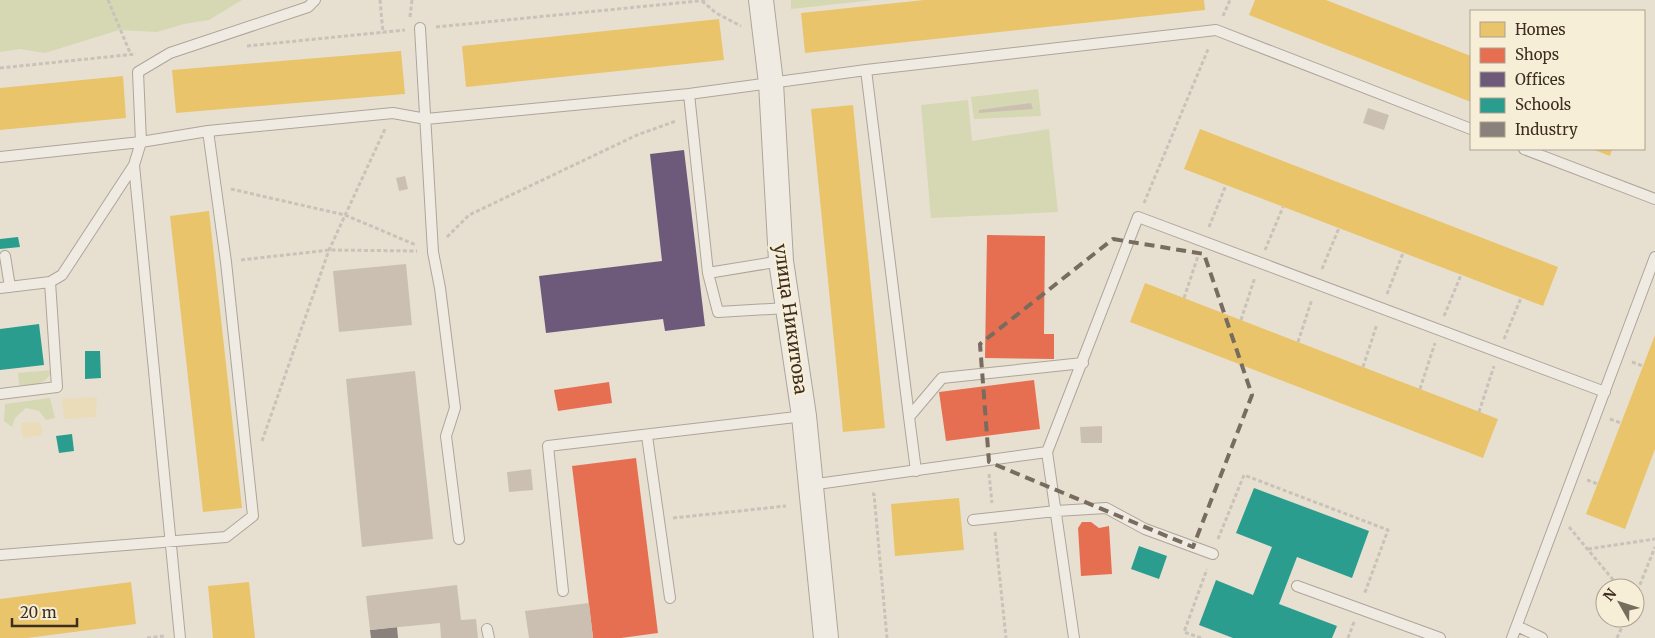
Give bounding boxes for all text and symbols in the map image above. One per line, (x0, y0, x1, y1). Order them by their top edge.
legend (1470, 10, 1645, 150)
text: Homes (1515, 20, 1566, 39)
text: Shops (1515, 45, 1559, 64)
text: Offices (1515, 70, 1565, 89)
text: Schools (1515, 95, 1571, 114)
text: Industry (1515, 120, 1578, 139)
street label: улица Никитова (769, 242, 813, 396)
north arrow (1595, 578, 1645, 628)
text: N (1599, 585, 1620, 605)
scale bar (12, 596, 78, 628)
text: 20 m (20, 603, 57, 622)

